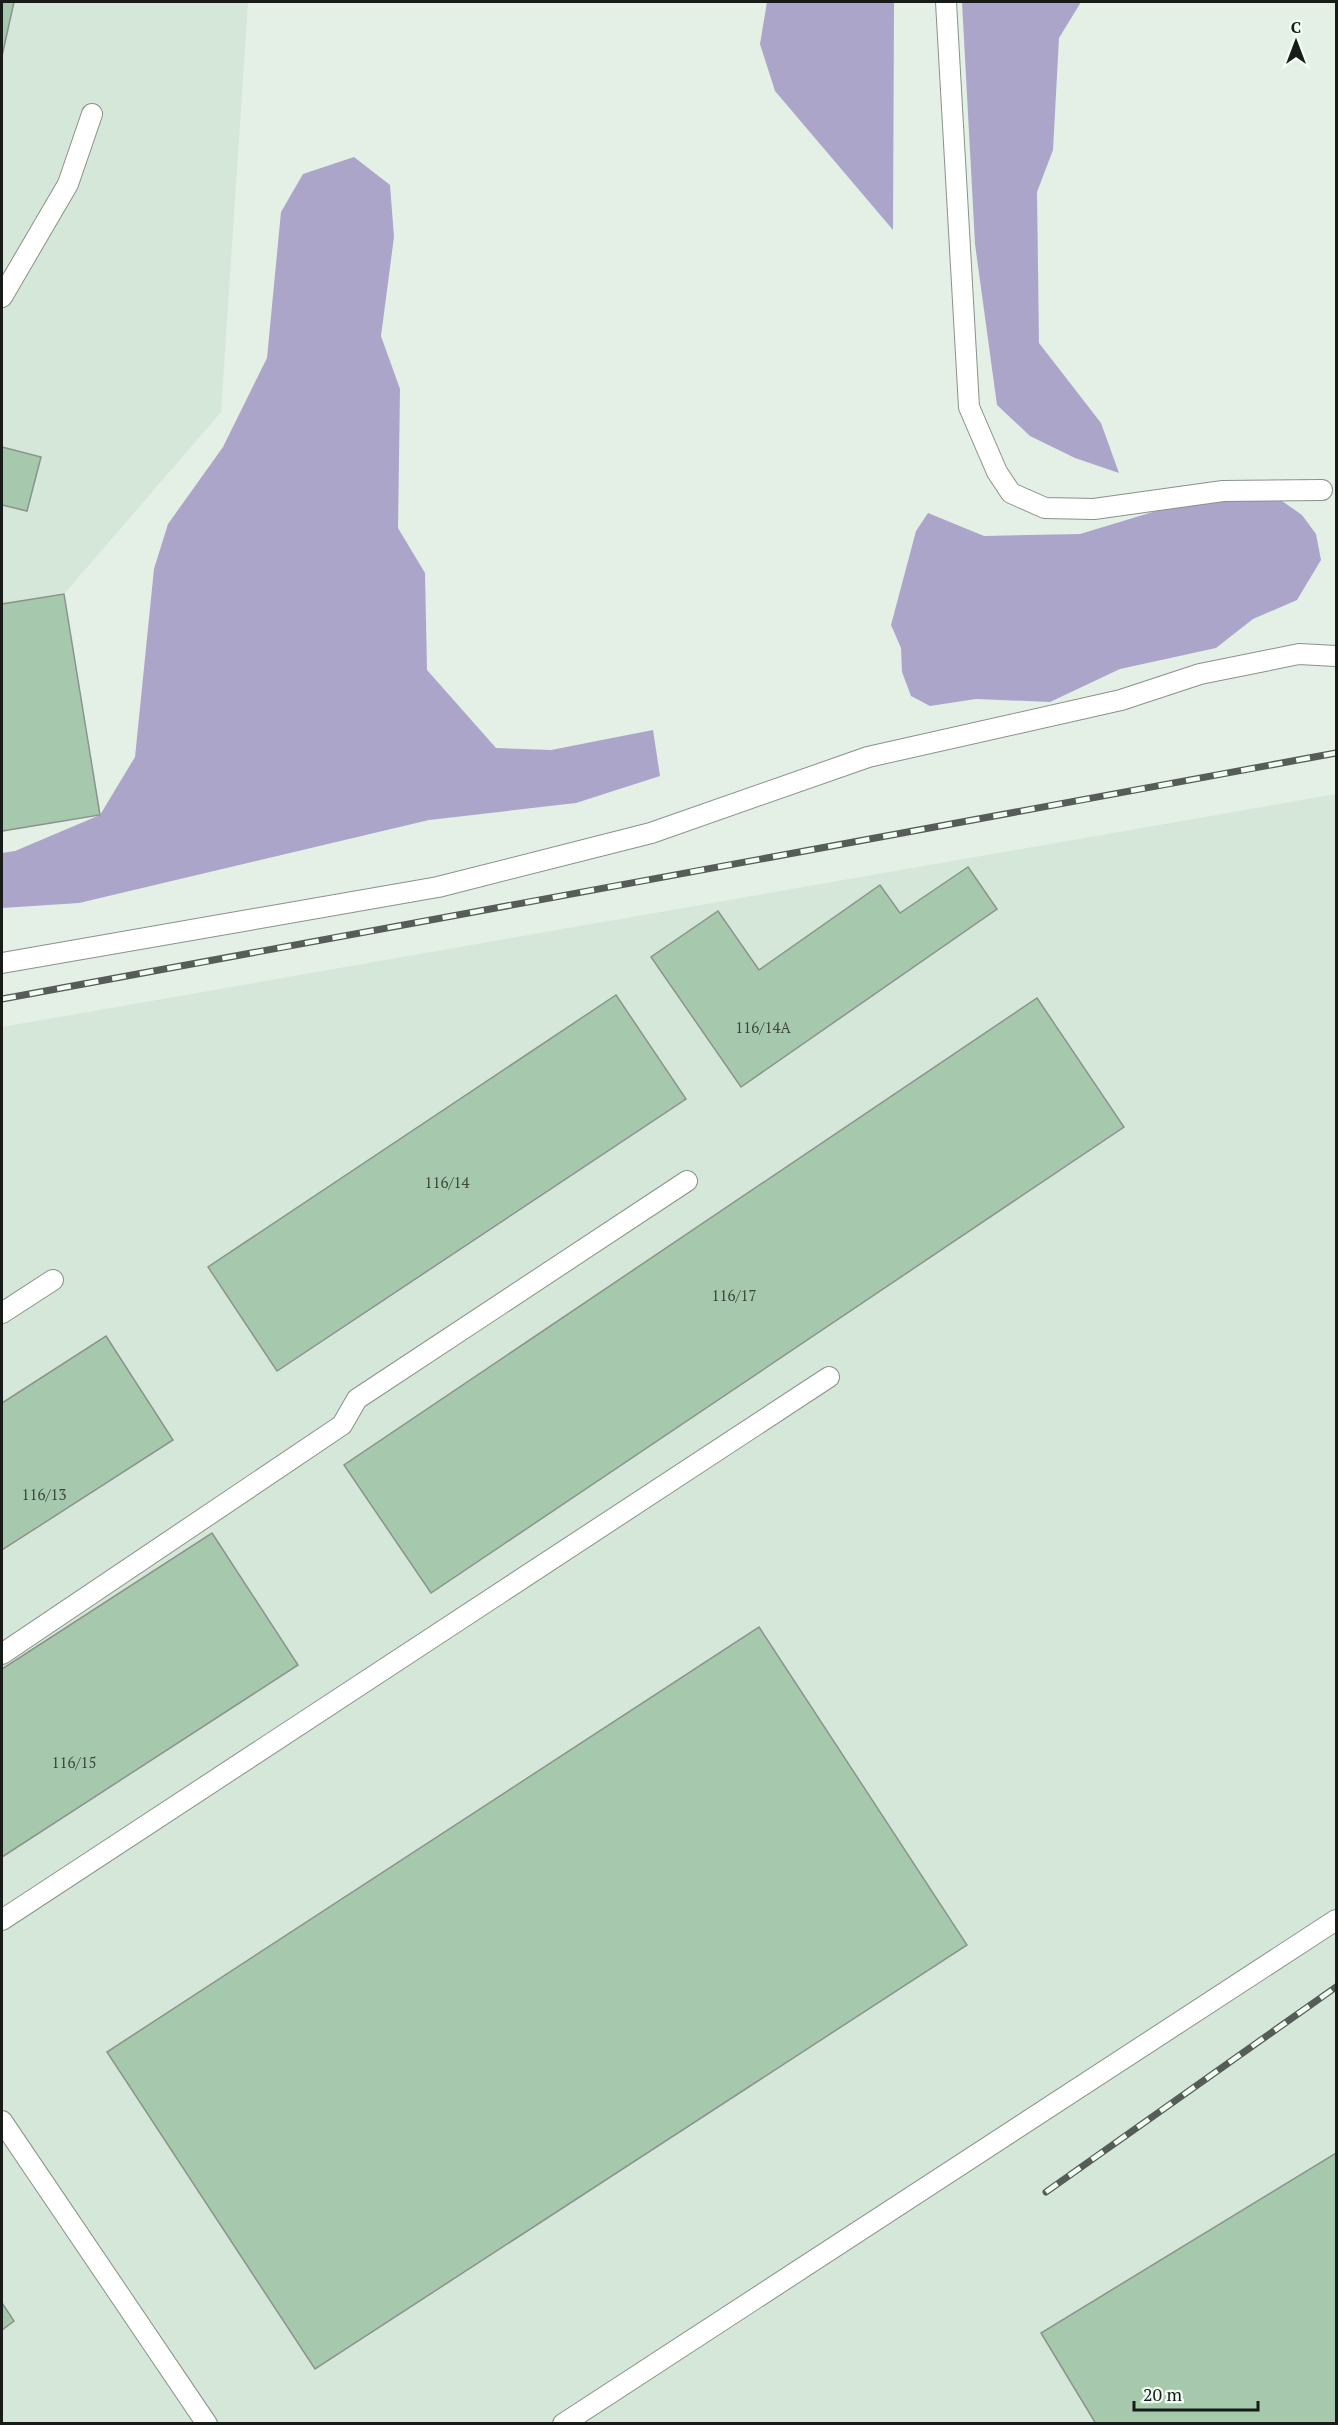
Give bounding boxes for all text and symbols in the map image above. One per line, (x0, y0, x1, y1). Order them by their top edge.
north arrow (1266, 12, 1326, 72)
text: С (1291, 16, 1301, 38)
house number: 116/14А (735, 1017, 791, 1037)
house number: 116/14 (424, 1172, 470, 1192)
house number: 116/17 (711, 1285, 757, 1305)
house number: 116/13 (21, 1484, 67, 1504)
house number: 116/15 (51, 1752, 97, 1772)
scale bar (1134, 2374, 1258, 2412)
text: 20 m (1143, 2382, 1183, 2406)

